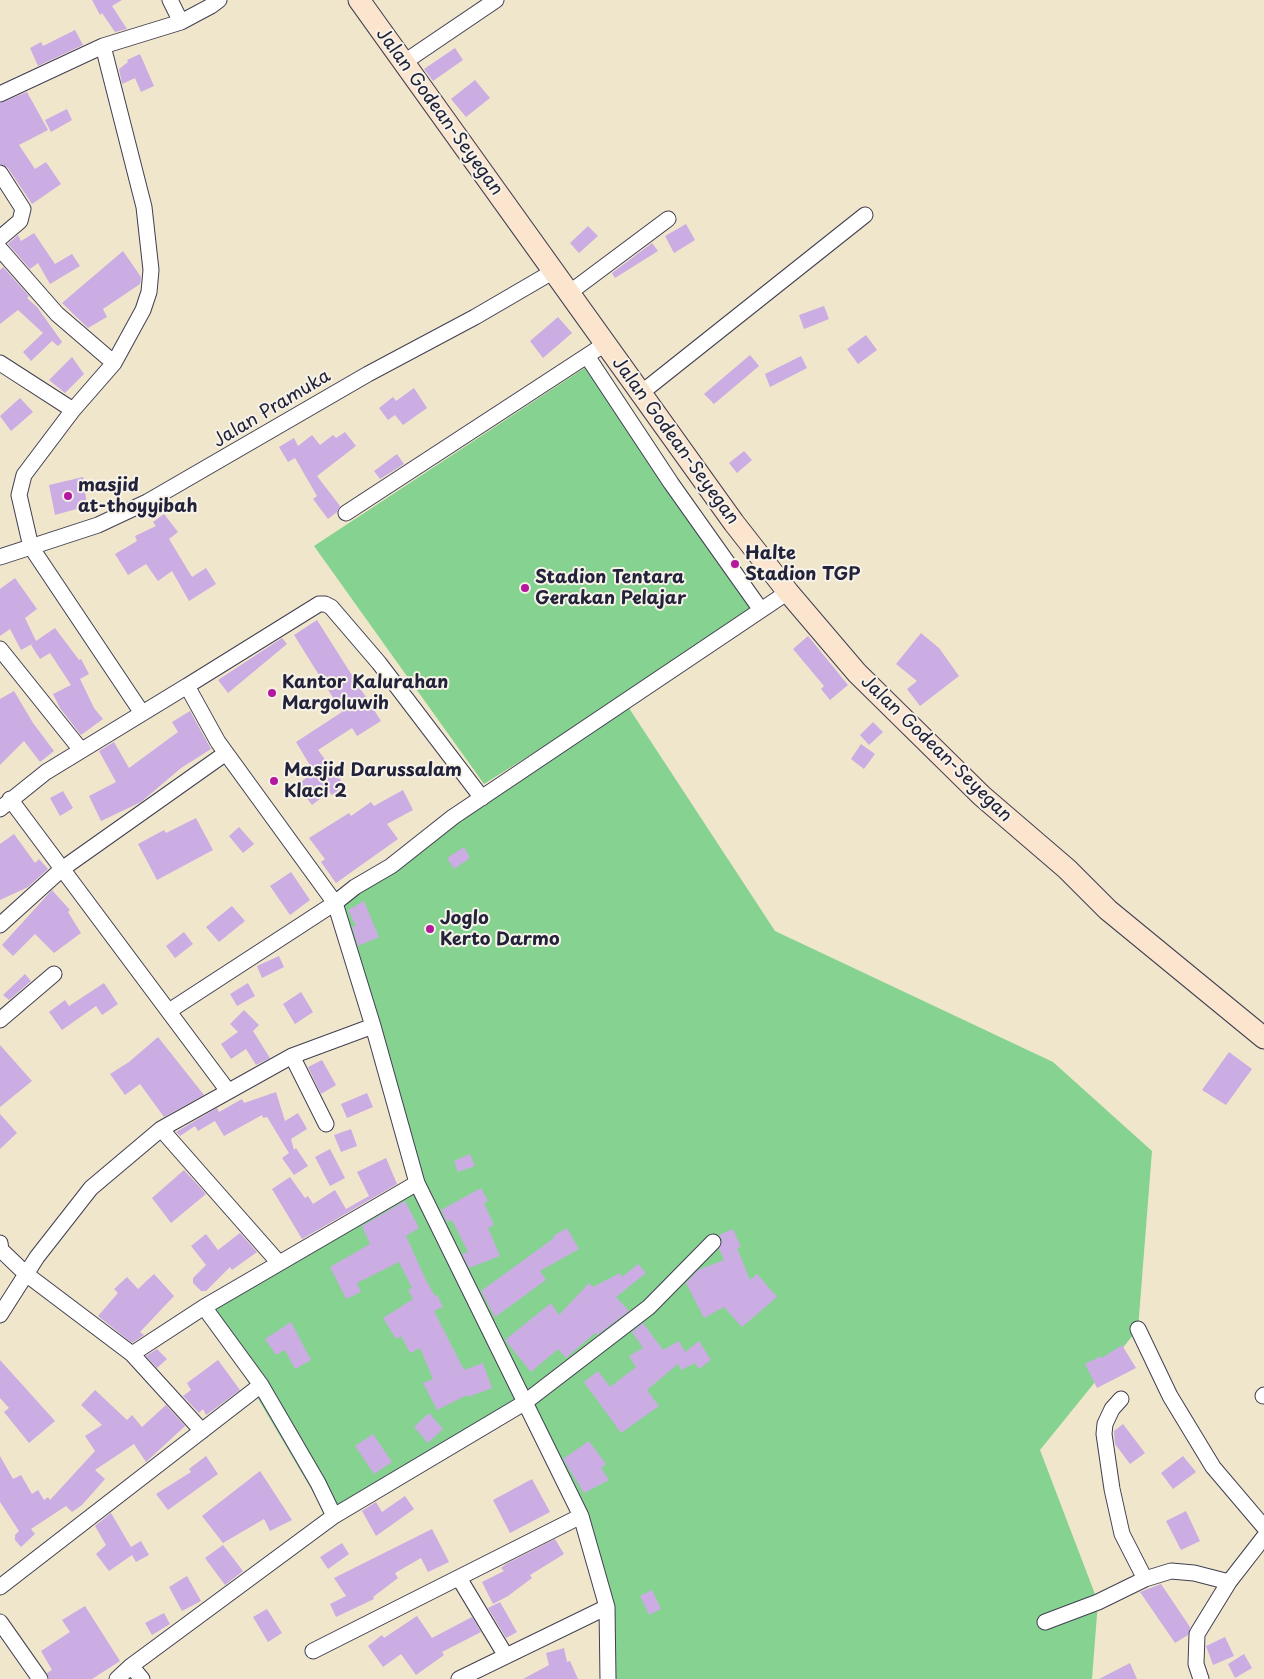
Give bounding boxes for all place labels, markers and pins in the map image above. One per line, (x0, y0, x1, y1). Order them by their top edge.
place label: masjid at-thoyyibah (78, 475, 197, 518)
marker: masjid at-thoyyibah (62, 490, 74, 502)
place label: Halte Stadion TGP (745, 543, 860, 586)
marker: Halte Stadion TGP (729, 558, 741, 570)
place label: Stadion Tentara Gerakan Pelajar (535, 567, 686, 610)
marker: Stadion Tentara Gerakan Pelajar (519, 582, 531, 594)
place label: Kantor Kalurahan Margoluwih (282, 672, 448, 714)
marker: Kantor Kalurahan Margoluwih (266, 687, 278, 699)
place label: Masjid Darussalam Klaci 2 (284, 760, 462, 802)
marker: Masjid Darussalam Klaci 2 (268, 775, 280, 787)
place label: Joglo Kerto Darmo (440, 908, 559, 951)
marker: Joglo Kerto Darmo (424, 923, 436, 935)

